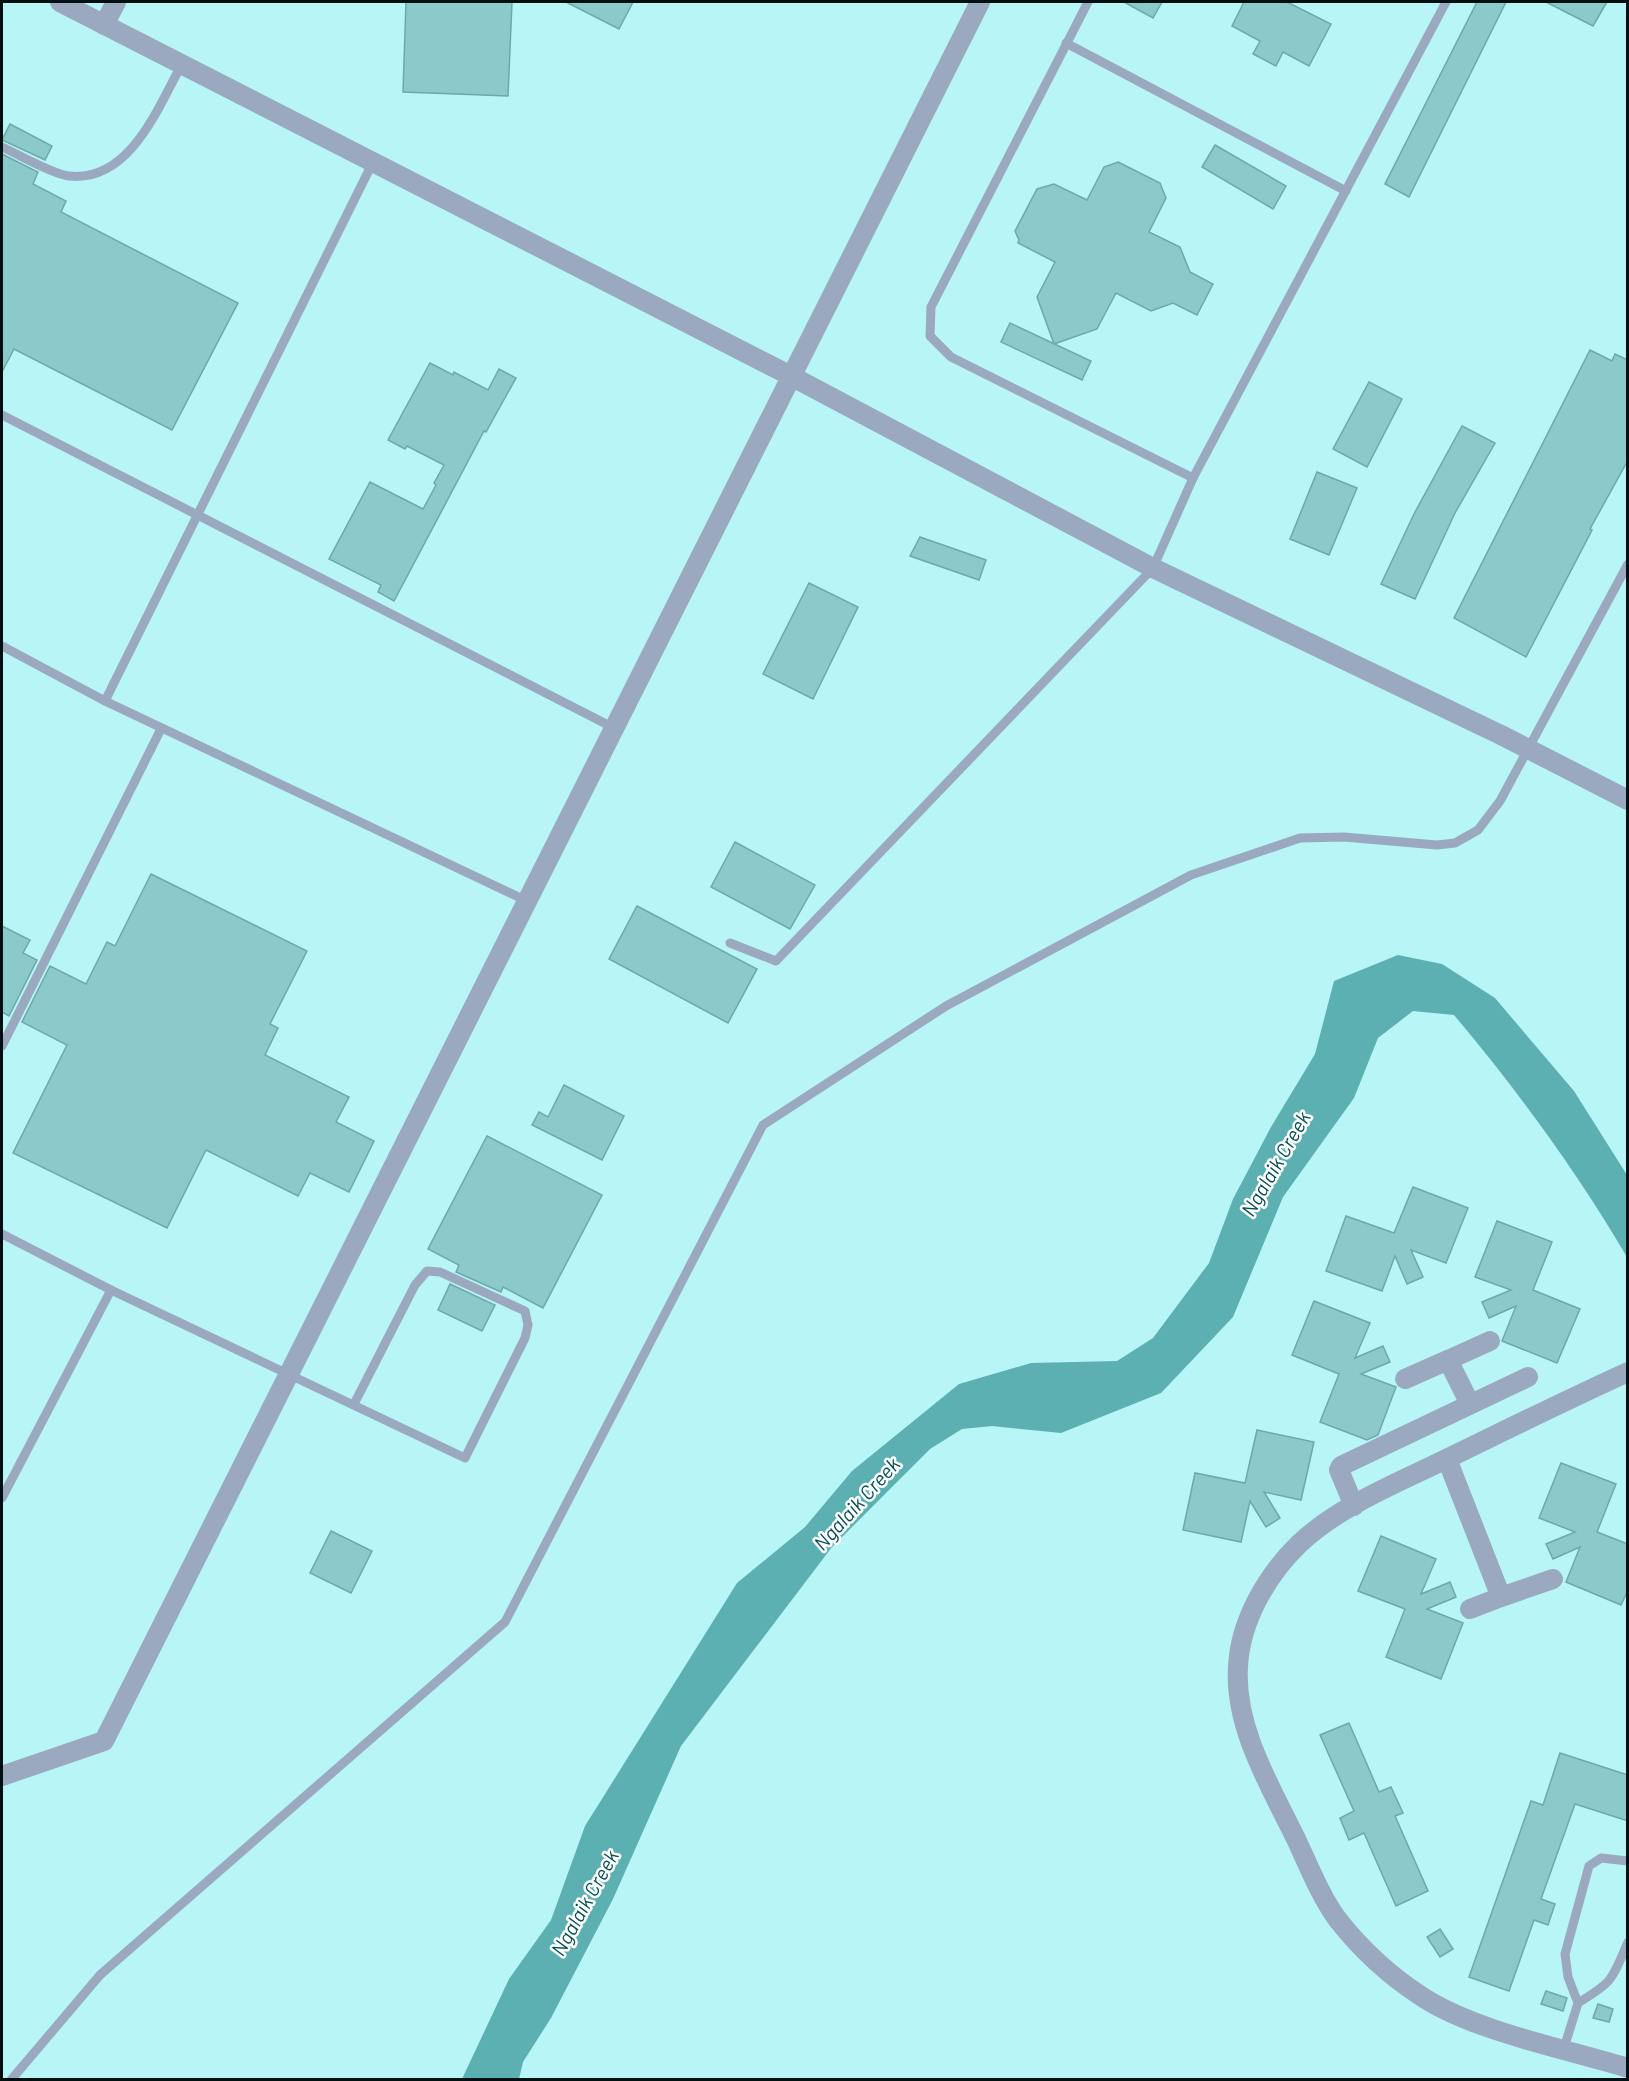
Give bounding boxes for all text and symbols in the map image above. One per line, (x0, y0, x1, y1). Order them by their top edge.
water label: Ngalaik Creek (1236, 1107, 1315, 1220)
water label: Ngalaik Creek (808, 1452, 904, 1555)
water label: Ngalaik Creek (545, 1845, 623, 1959)

